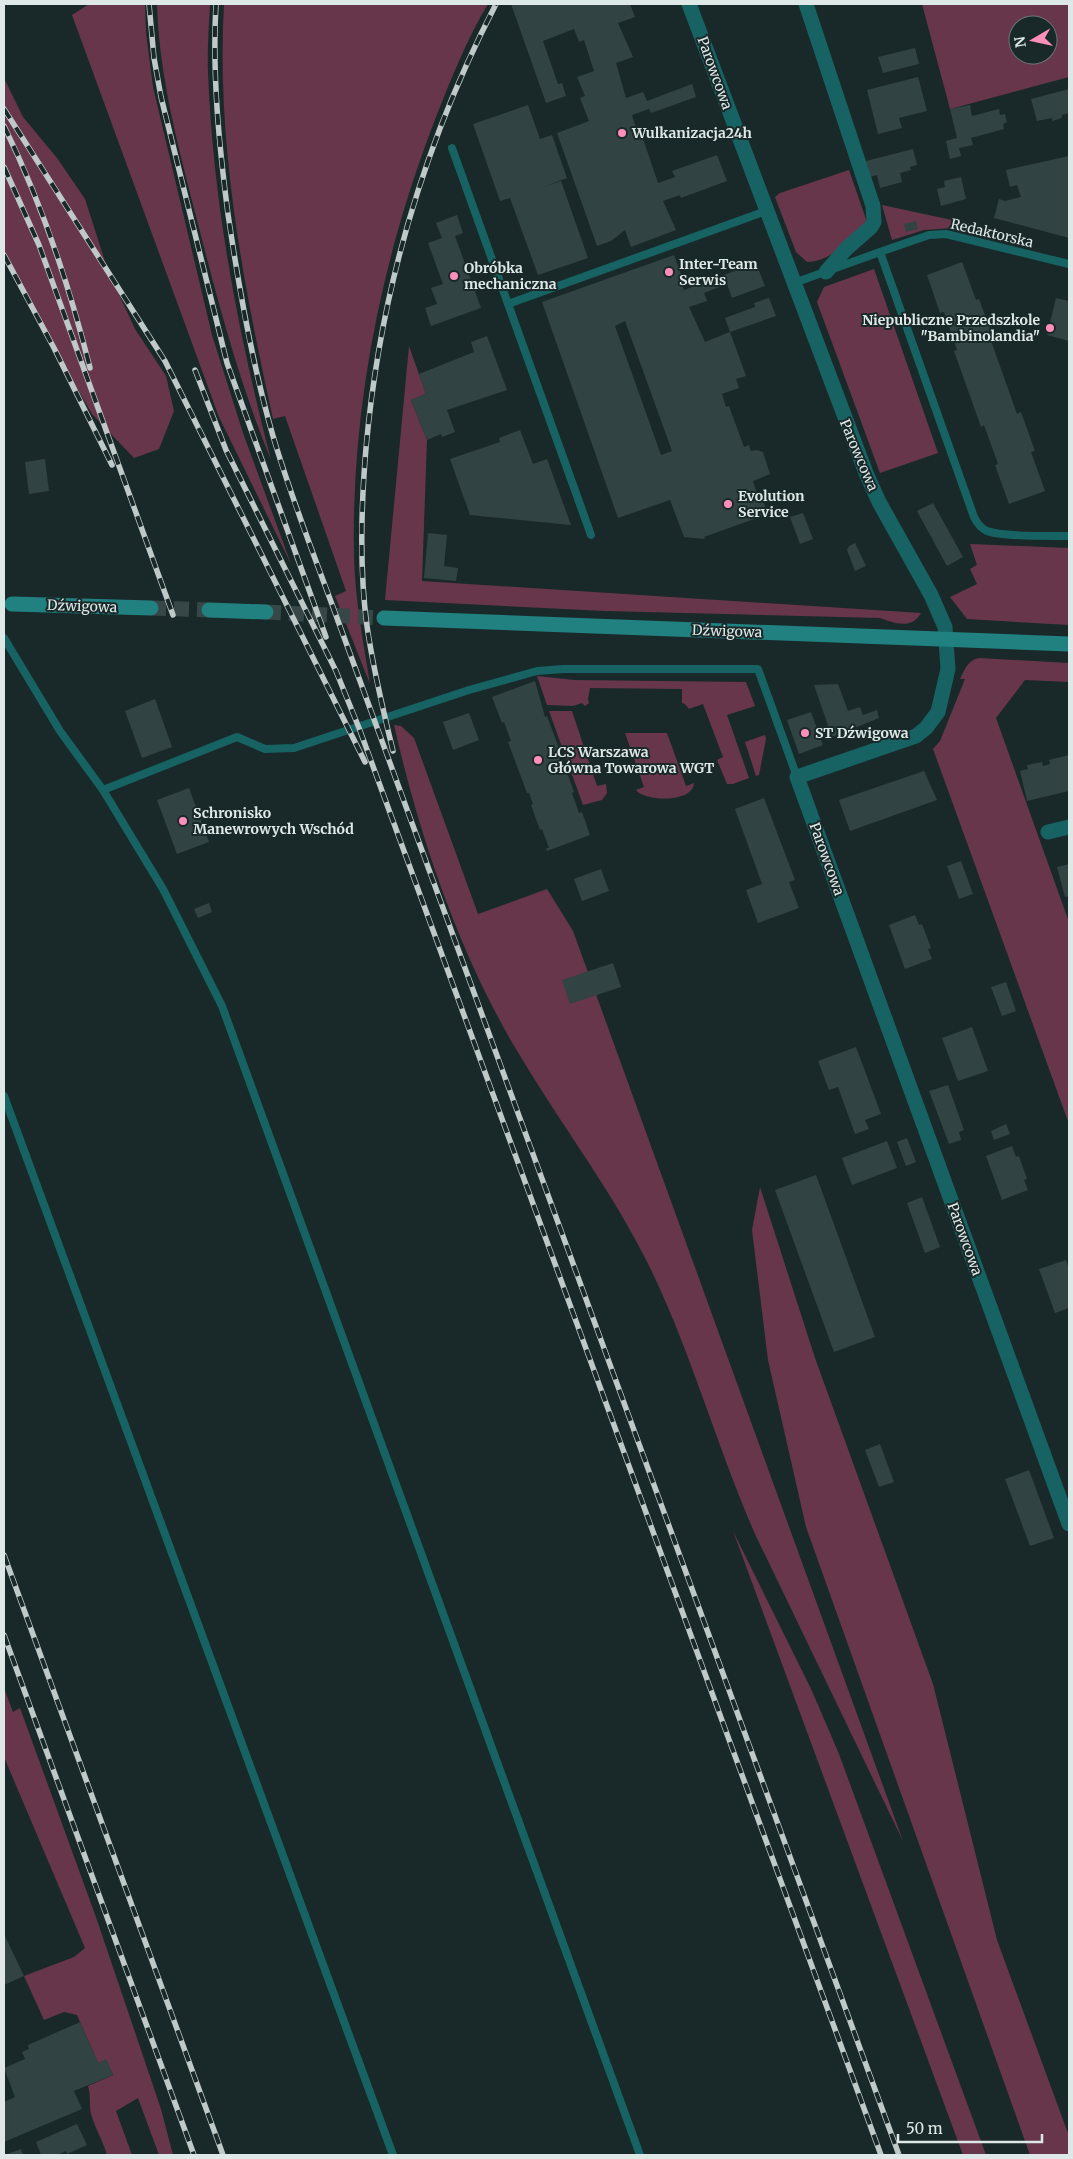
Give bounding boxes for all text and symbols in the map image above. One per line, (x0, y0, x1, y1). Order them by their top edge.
north arrow (1008, 15, 1058, 65)
street label: Parowcowa (693, 34, 737, 113)
text: N (1010, 35, 1030, 49)
place label: Wulkanizacja24h (631, 124, 752, 142)
marker: Wulkanizacja24h (616, 127, 628, 139)
street label: Redaktorska (949, 215, 1036, 251)
place label: Inter-Team Serwis (679, 255, 758, 289)
place label: Obróbka mechaniczna (464, 259, 557, 293)
marker: Inter-Team Serwis (663, 266, 675, 278)
marker: Obróbka mechaniczna (448, 270, 460, 282)
place label: Niepubliczne Przedszkole "Bambinolandia" (862, 311, 1040, 345)
marker: Niepubliczne Przedszkole "Bambinolandia" (1044, 322, 1056, 334)
street label: Parowcowa (836, 416, 882, 494)
place label: Evolution Service (738, 487, 805, 521)
marker: Evolution Service (722, 498, 734, 510)
street label: Dźwigowa (47, 596, 118, 616)
street label: Dźwigowa (692, 621, 763, 641)
place label: ST Dźwigowa (815, 724, 909, 742)
marker: ST Dźwigowa (799, 727, 811, 739)
place label: LCS Warszawa Główna Towarowa WGT (548, 743, 714, 777)
marker: LCS Warszawa Główna Towarowa WGT (532, 754, 544, 766)
place label: Schronisko Manewrowych Wschód (193, 804, 354, 838)
marker: Schronisko Manewrowych Wschód (177, 815, 189, 827)
street label: Parowcowa (805, 820, 849, 899)
street label: Parowcowa (943, 1200, 987, 1279)
scale bar (898, 2112, 1042, 2144)
text: 50 m (906, 2119, 943, 2138)

